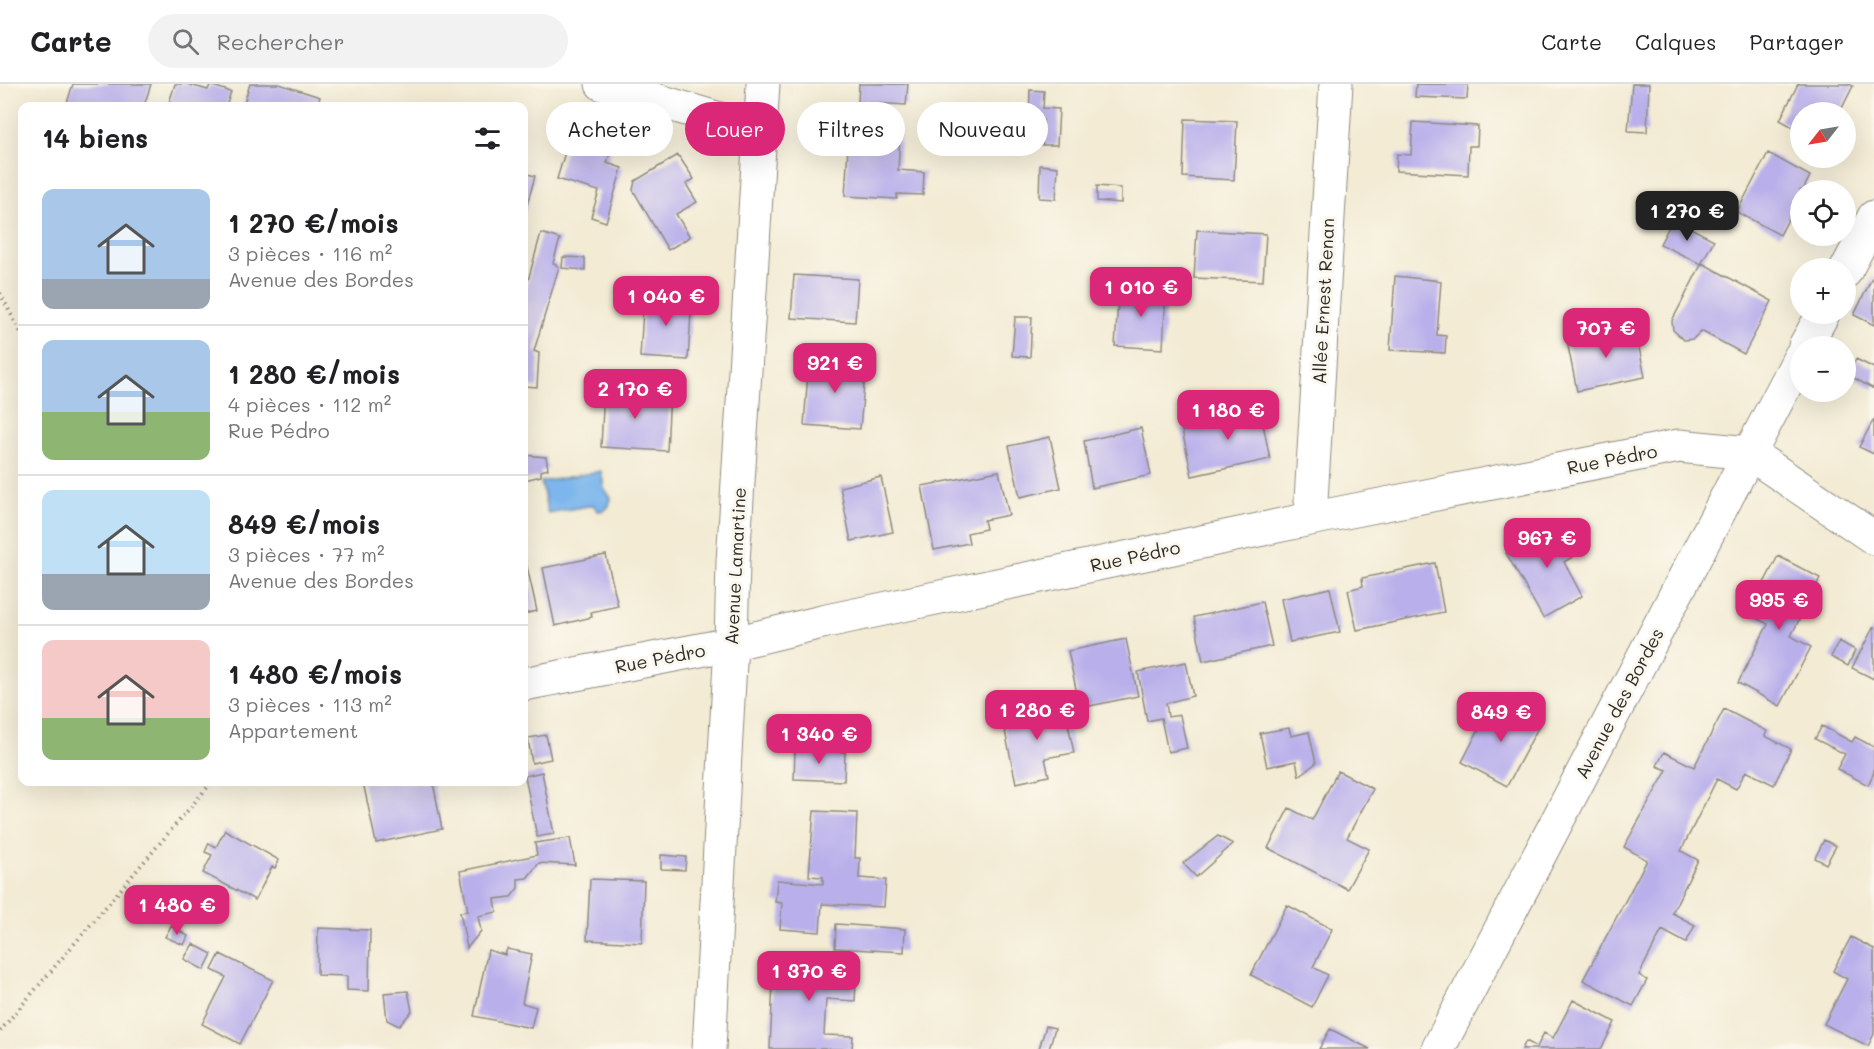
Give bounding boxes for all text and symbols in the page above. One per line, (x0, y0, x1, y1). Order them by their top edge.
search box (148, 14, 568, 68)
text: Carte (30, 23, 112, 59)
icon: search (169, 25, 202, 58)
text: Rechercher (217, 27, 344, 56)
text: Carte (1541, 28, 1602, 55)
text: Calques (1635, 28, 1717, 55)
text: Partager (1750, 28, 1844, 55)
chip: Acheter (546, 102, 673, 156)
chip: Louer (685, 102, 785, 156)
chip: Filtres (797, 102, 905, 156)
chip: Nouveau (917, 102, 1048, 156)
north arrow (1790, 102, 1856, 168)
map controls (1790, 102, 1856, 402)
text: 14 biens (42, 121, 148, 155)
icon: filters (471, 122, 504, 155)
button: locate (1790, 180, 1856, 246)
pin: 1 270 € (1632, 191, 1742, 242)
text: 1 270 € (1650, 197, 1724, 223)
text: 1 270 €/mois (228, 206, 399, 240)
icon: home (90, 213, 162, 285)
street label: Allée Ernest Renan (1307, 217, 1339, 385)
text: 3 pièces · 116 m² (228, 240, 392, 266)
button: + (1790, 258, 1856, 324)
text: Avenue des Bordes (228, 266, 414, 292)
pin: 1 010 € (1086, 267, 1196, 318)
text: 1 010 € (1104, 273, 1178, 299)
pin: 1 040 € (611, 276, 721, 327)
text: 1 040 € (627, 282, 705, 308)
pin: 707 € (1564, 308, 1648, 359)
text: 707 € (1577, 314, 1635, 340)
button: − (1790, 336, 1856, 402)
pin: 921 € (793, 343, 877, 394)
text: 921 € (807, 349, 863, 375)
text: 1 280 €/mois (228, 357, 400, 391)
icon: home (90, 364, 162, 436)
pin: 2 170 € (580, 369, 690, 420)
text: 2 170 € (598, 375, 672, 401)
pin: 1 180 € (1173, 390, 1283, 441)
text: 4 pièces · 112 m² (228, 391, 391, 417)
text: 1 180 € (1191, 396, 1265, 422)
text: Rue Pédro (228, 417, 330, 443)
street label: Rue Pédro (1565, 438, 1660, 480)
street label: Avenue Lamartine (719, 487, 751, 645)
text: 849 €/mois (228, 507, 380, 541)
icon: home (90, 514, 162, 586)
pin: 967 € (1505, 518, 1589, 569)
text: 967 € (1518, 524, 1576, 550)
street label: Rue Pédro (1088, 535, 1183, 577)
text: 3 pièces · 77 m² (228, 541, 384, 567)
text: Avenue des Bordes (228, 567, 414, 593)
pin: 995 € (1737, 580, 1821, 631)
text: 995 € (1749, 586, 1809, 612)
street label: Avenue des Bordes (1569, 624, 1669, 782)
street label: Rue Pédro (613, 637, 708, 679)
text: 1 480 €/mois (228, 657, 402, 691)
icon: home (90, 664, 162, 736)
pin: 1 280 € (982, 690, 1092, 741)
text: 3 pièces · 113 m² (228, 691, 392, 717)
pin: 849 € (1459, 692, 1543, 743)
text: 1 280 € (999, 696, 1075, 722)
text: 849 € (1471, 698, 1531, 724)
pin: 1 340 € (764, 714, 874, 765)
text: Appartement (228, 717, 358, 743)
text: 1 340 € (780, 720, 858, 746)
pin: 1 480 € (122, 885, 232, 936)
text: 1 480 € (138, 891, 216, 917)
pin: 1 370 € (754, 951, 864, 1002)
text: 1 370 € (771, 957, 847, 983)

